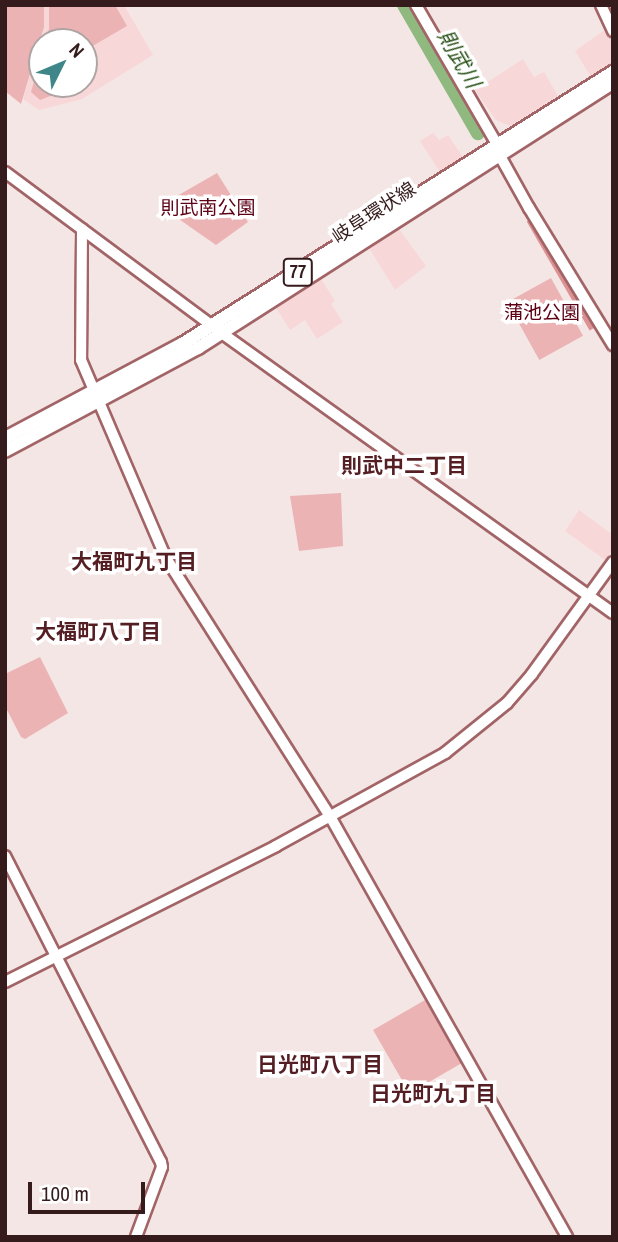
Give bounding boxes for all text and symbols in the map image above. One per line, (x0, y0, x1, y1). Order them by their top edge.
water label: 則武川 (432, 25, 486, 93)
north arrow (28, 28, 98, 98)
text: N (64, 37, 90, 63)
street label: 岐阜環状線 (328, 178, 420, 248)
park label: 則武南公園 (161, 197, 255, 219)
road number: 77 (282, 258, 314, 286)
park label: 蒲池公園 (504, 302, 580, 324)
district label: 則武中二丁目 (341, 453, 467, 479)
district label: 大福町九丁目 (71, 549, 197, 575)
district label: 大福町八丁目 (35, 619, 161, 645)
district label: 日光町八丁目 (257, 1052, 383, 1078)
district label: 日光町九丁目 (370, 1081, 496, 1107)
scale bar (32, 1168, 149, 1212)
text: 100 m (41, 1179, 89, 1208)

